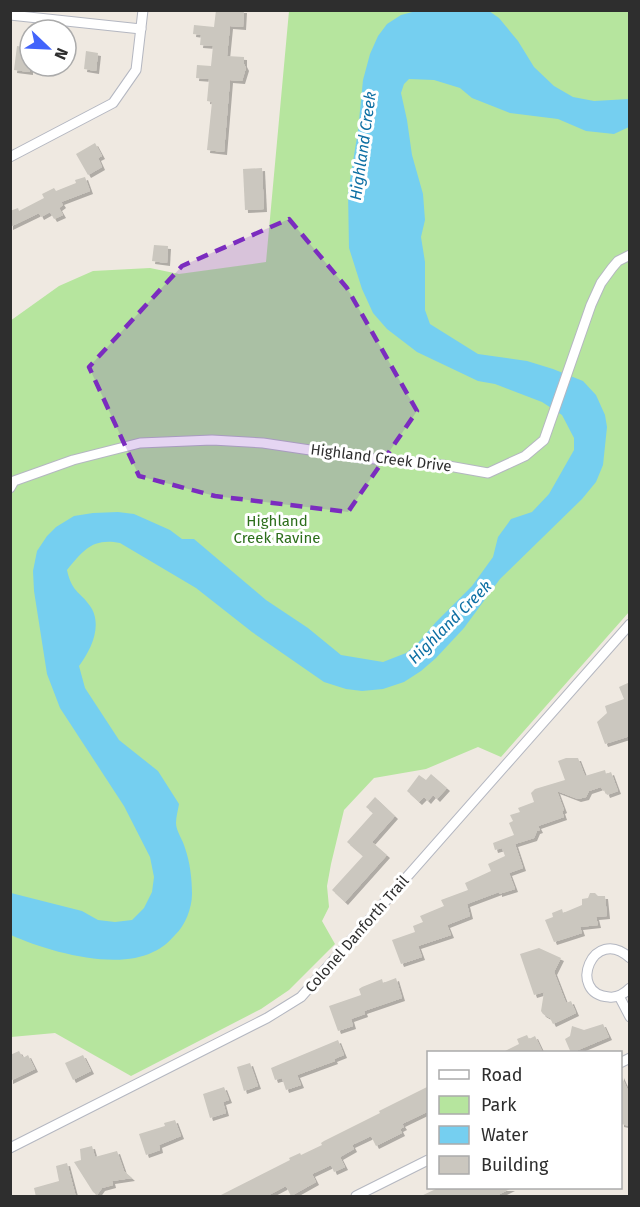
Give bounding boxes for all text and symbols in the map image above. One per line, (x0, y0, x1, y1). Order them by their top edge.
north arrow (18, 18, 78, 78)
text: N (51, 45, 72, 62)
water label: Highland Creek (346, 90, 380, 202)
street label: Highland Creek Drive (309, 440, 453, 476)
park label: Highland Creek Ravine (234, 512, 320, 547)
water label: Highland Creek (404, 576, 496, 668)
street label: Colonel Danforth Trail (301, 872, 413, 996)
legend (427, 1051, 622, 1189)
text: Road (481, 1064, 523, 1086)
text: Park (481, 1094, 517, 1116)
text: Water (481, 1124, 528, 1146)
text: Building (481, 1154, 549, 1176)

